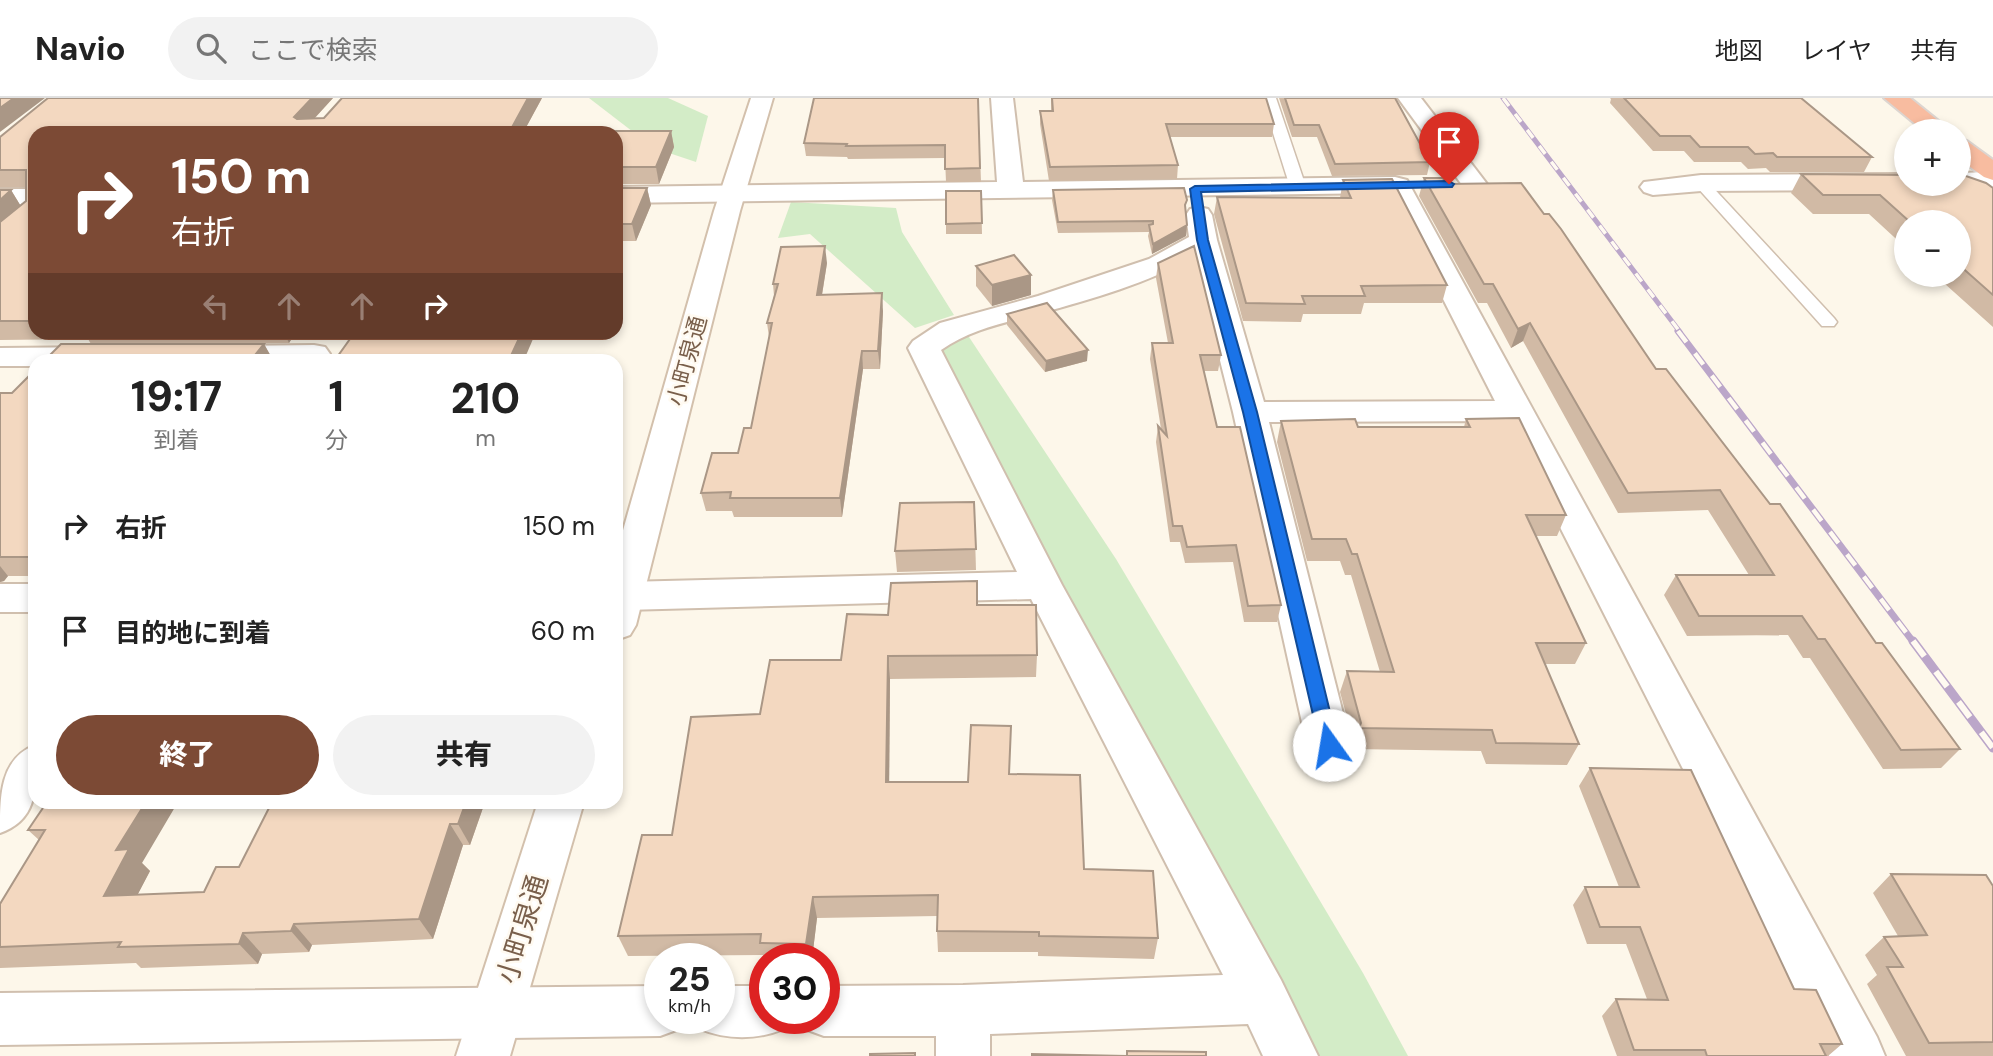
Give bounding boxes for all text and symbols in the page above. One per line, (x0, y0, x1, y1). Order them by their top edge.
search box (168, 17, 658, 80)
text: Navio (35, 27, 126, 70)
icon: search (192, 29, 230, 67)
text: ここで検索 (248, 33, 378, 67)
text: 地図 (1715, 35, 1763, 66)
text: レイヤ (1801, 35, 1872, 66)
text: 共有 (1910, 35, 1958, 66)
pin (1419, 112, 1479, 184)
map controls (1894, 119, 1971, 287)
button: + (1894, 119, 1971, 196)
icon: arrive (1430, 123, 1468, 161)
text: 150 m (171, 144, 311, 208)
icon: right (56, 154, 147, 245)
button: − (1894, 210, 1971, 287)
text: 右折 (171, 211, 235, 253)
icon: left (197, 287, 235, 325)
icon: ahead (270, 287, 308, 325)
icon: ahead (343, 287, 381, 325)
icon: right (416, 287, 454, 325)
street label: 小町泉通 (661, 313, 713, 409)
text: 19:17 (131, 369, 222, 424)
text: 1 (329, 369, 344, 424)
text: 210 (451, 371, 520, 426)
text: m (475, 423, 496, 453)
text: 到着 (153, 425, 199, 455)
text: 分 (325, 425, 348, 455)
icon: right (56, 507, 94, 545)
text: 150 m (523, 509, 595, 543)
text: 右折 (115, 511, 167, 545)
icon: arrive (56, 612, 94, 650)
text: 60 m (531, 614, 595, 648)
text: 目的地に到着 (115, 616, 271, 650)
position arrow (1292, 708, 1366, 782)
button: 終了 (56, 715, 319, 795)
button: 共有 (333, 715, 595, 795)
street label: 小町泉通 (488, 870, 557, 988)
speed limit sign: 30 (749, 943, 840, 1034)
text: 25 (669, 956, 710, 1002)
text: km/h (668, 994, 711, 1018)

